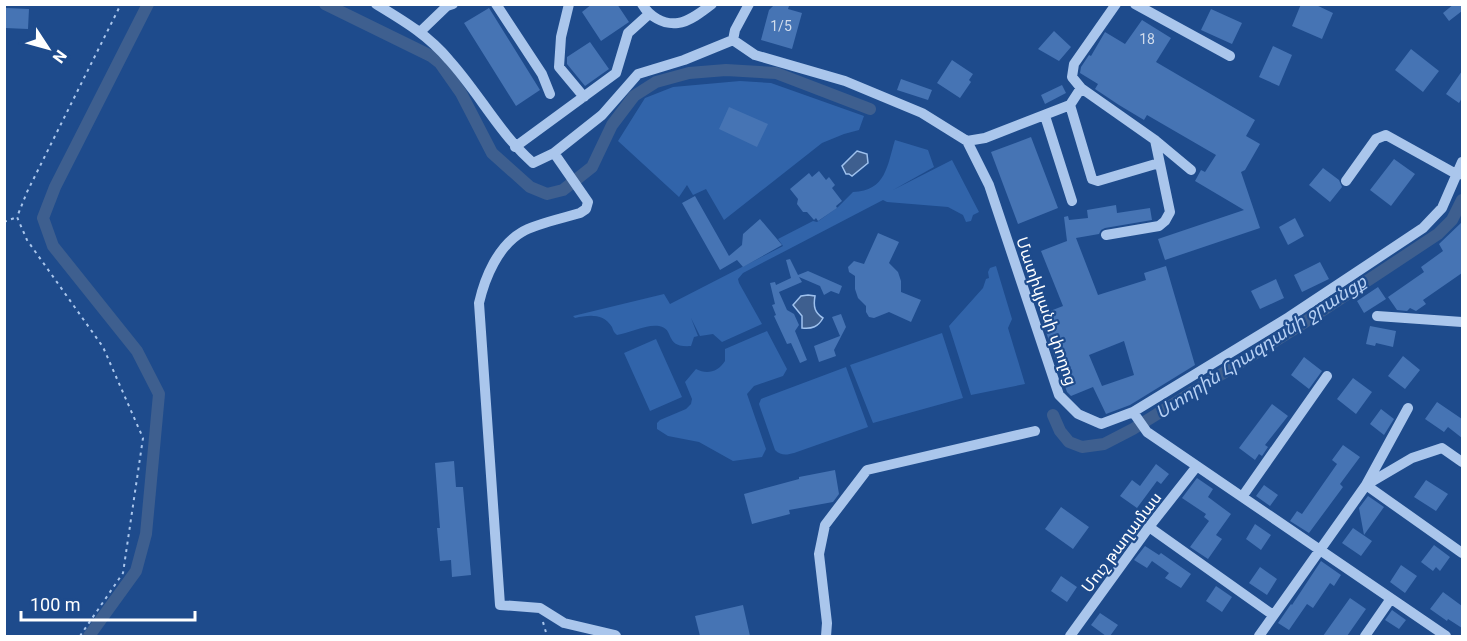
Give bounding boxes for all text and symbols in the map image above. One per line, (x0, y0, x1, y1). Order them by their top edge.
north arrow (18, 18, 78, 78)
house number: 1/5 (770, 18, 792, 34)
house number: 18 (1139, 31, 1155, 47)
text: N (49, 46, 71, 67)
street label: Մատիկյանի փողոց (1012, 234, 1081, 388)
water label: Ստորին Հրազդանի ջրանցք (1151, 270, 1372, 424)
street label: Մուշ թաղամաս (1077, 488, 1165, 596)
scale bar (21, 584, 195, 622)
text: 100 m (30, 594, 81, 615)

